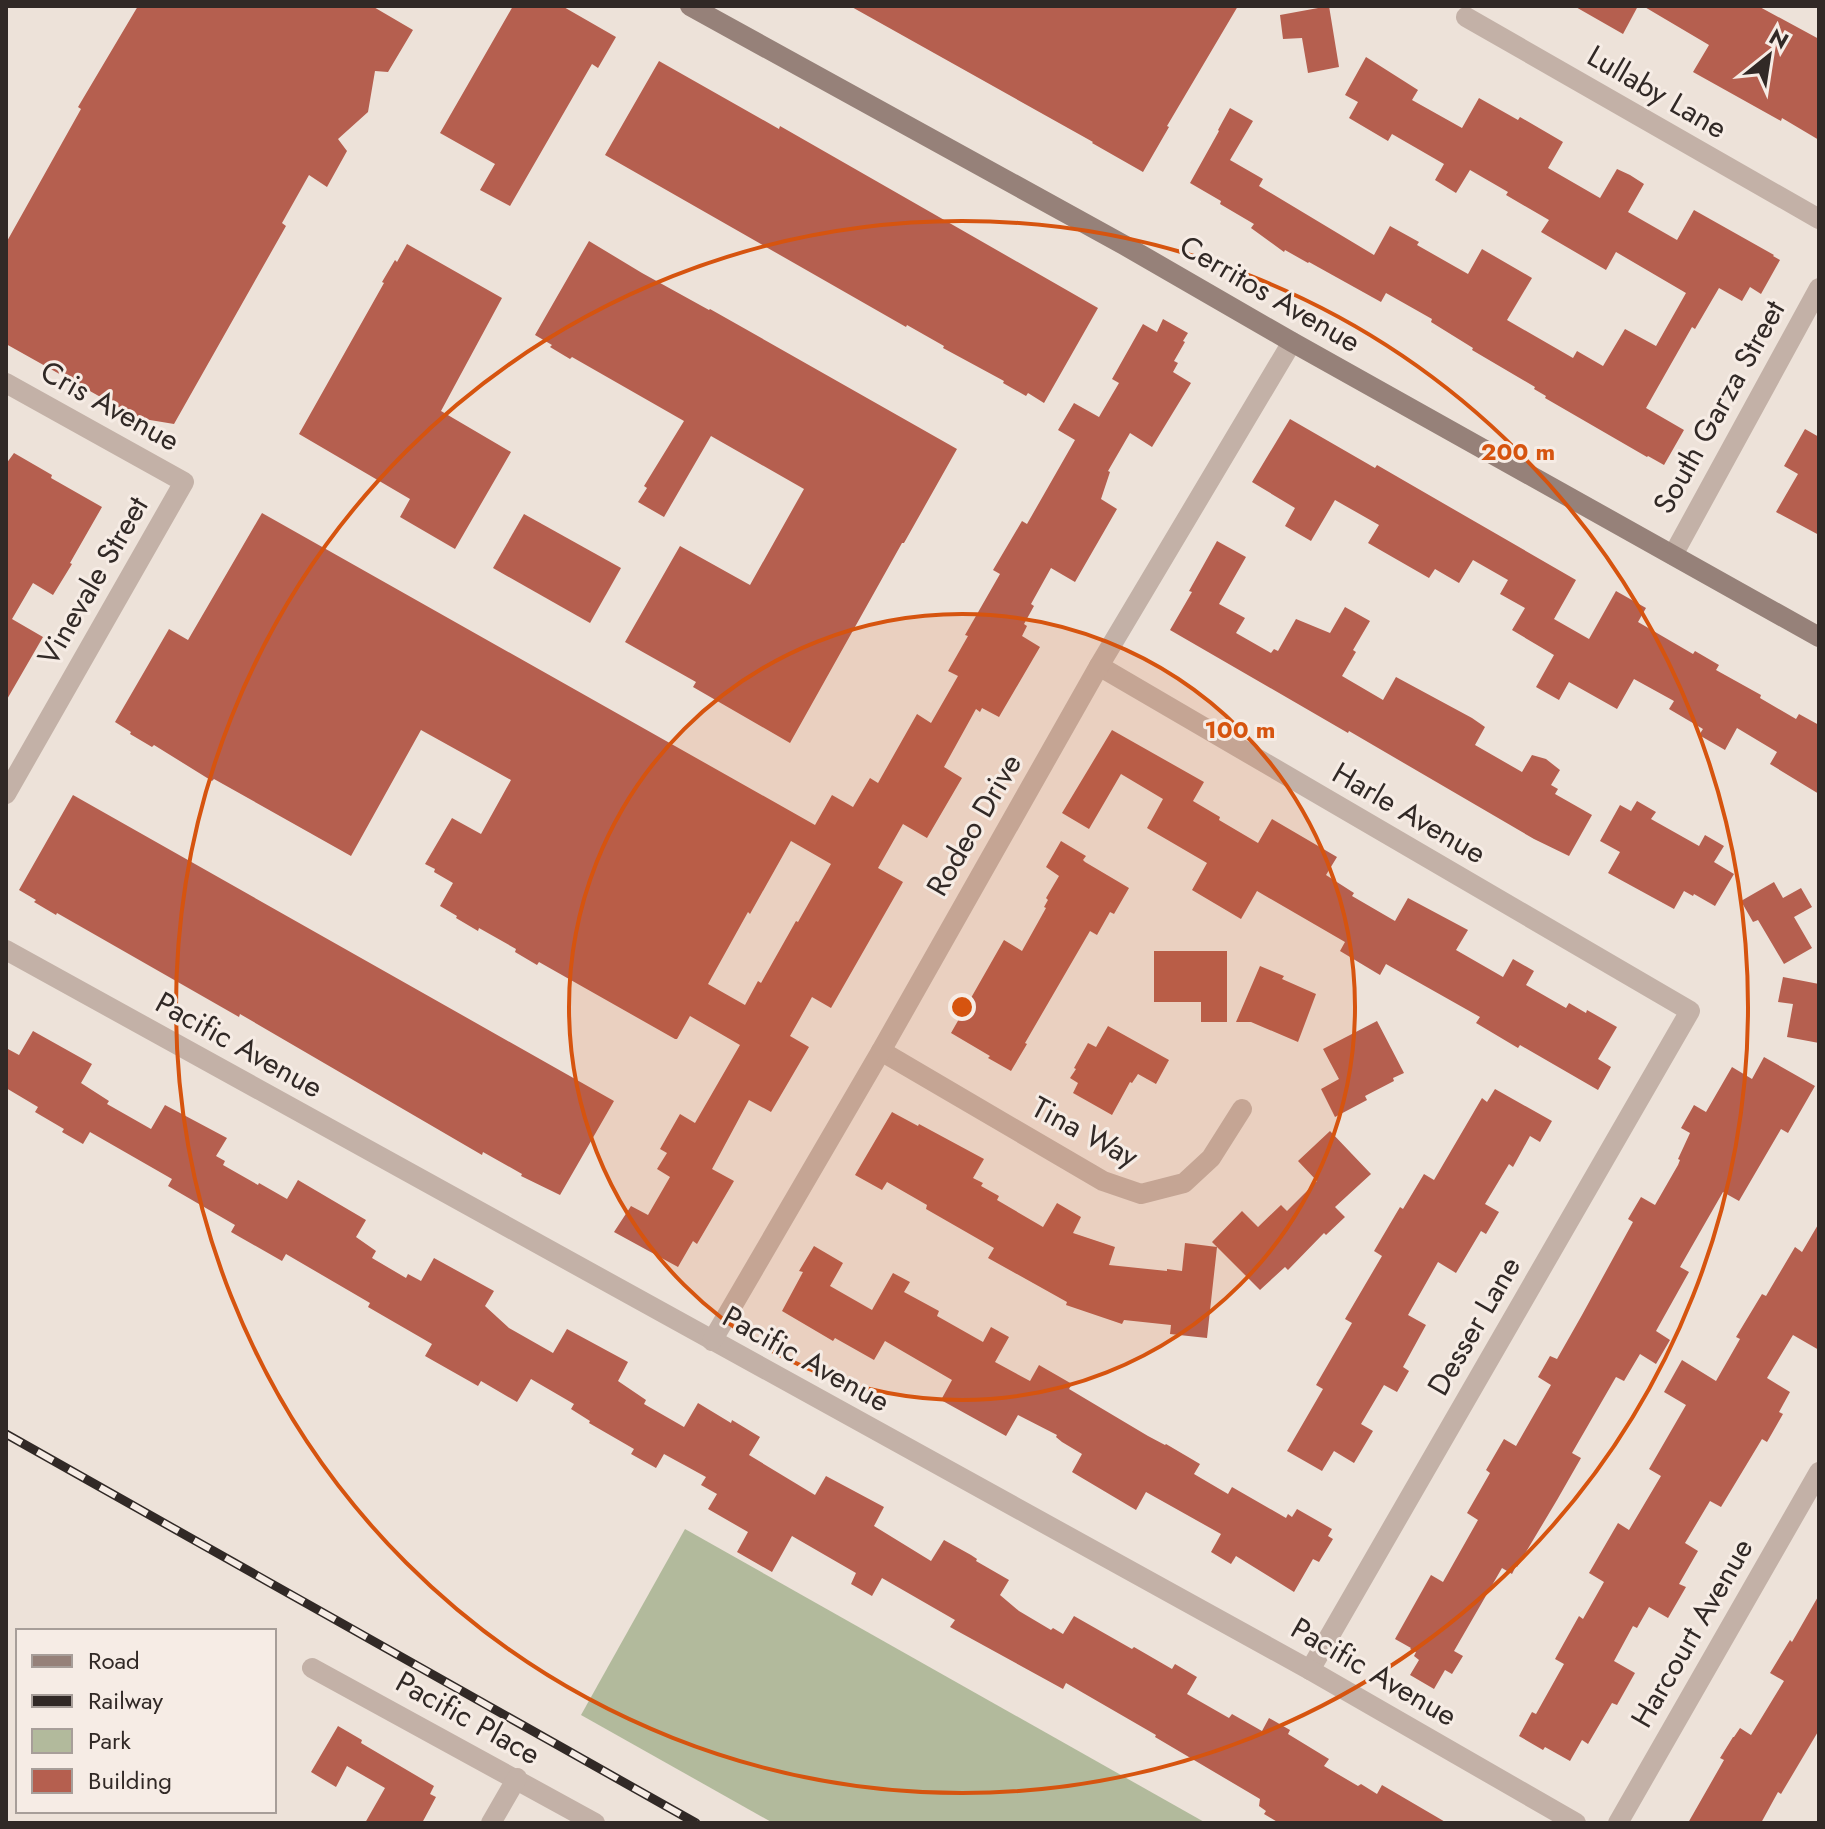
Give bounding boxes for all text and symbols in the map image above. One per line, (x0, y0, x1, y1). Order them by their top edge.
north arrow (1729, 16, 1809, 96)
text: N (1763, 20, 1795, 57)
street label: Lullaby Lane (1579, 34, 1735, 149)
street label: Cerritos Avenue (1172, 224, 1369, 363)
street label: South Garza Street (1642, 291, 1795, 521)
street label: Cris Avenue (33, 350, 188, 462)
text: 200 m (1481, 434, 1555, 469)
street label: Vinevale Street (27, 488, 159, 673)
text: 100 m (1205, 712, 1275, 747)
street label: Rodeo Drive (915, 746, 1032, 904)
street label: Harle Avenue (1324, 751, 1494, 874)
street label: Pacific Avenue (148, 981, 331, 1108)
centre of rings (948, 993, 976, 1021)
street label: Tina Way (1024, 1086, 1147, 1178)
street label: Desser Lane (1416, 1248, 1531, 1403)
street label: Pacific Avenue (715, 1295, 898, 1422)
street label: Harcourt Avenue (1620, 1530, 1763, 1735)
street label: Pacific Avenue (1283, 1607, 1465, 1737)
legend (16, 1629, 276, 1813)
text: Road (88, 1643, 140, 1678)
street label: Pacific Place (388, 1660, 548, 1775)
text: Railway (88, 1683, 163, 1718)
text: Park (88, 1723, 131, 1758)
text: Building (88, 1763, 172, 1798)

